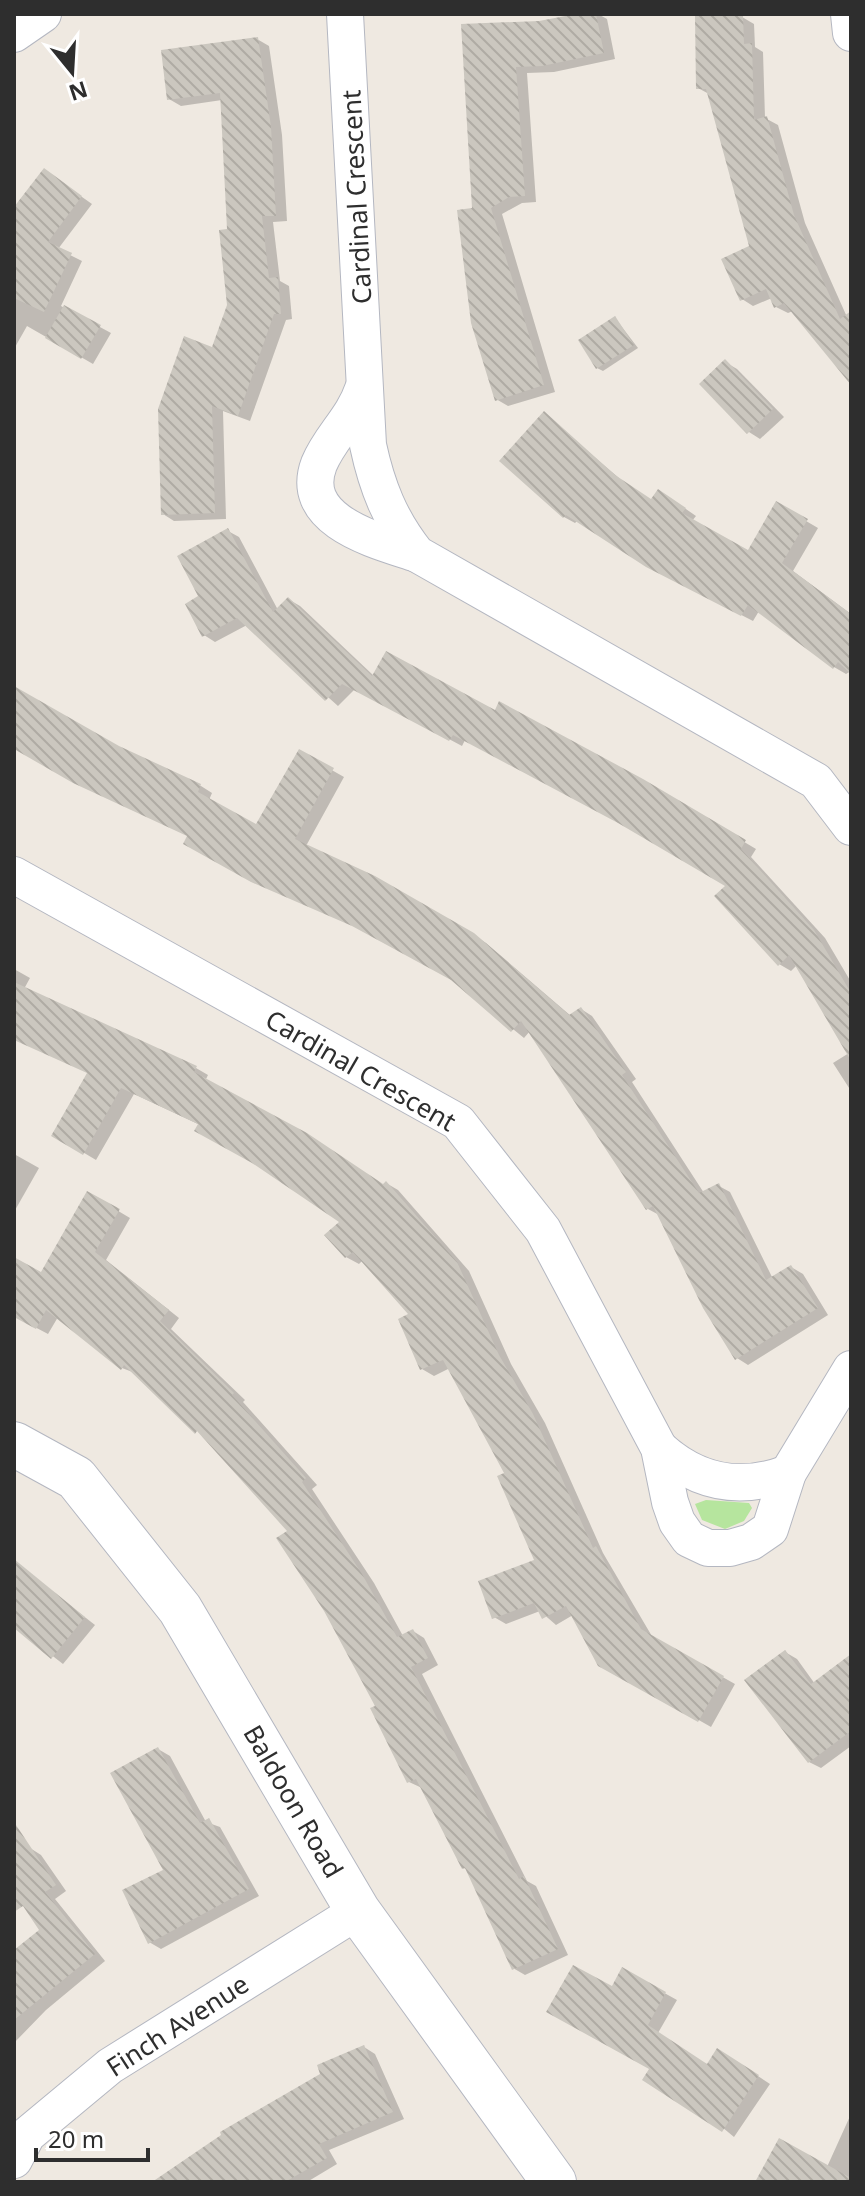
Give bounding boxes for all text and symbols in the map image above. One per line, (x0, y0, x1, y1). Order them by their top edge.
north arrow (32, 32, 112, 112)
text: N (65, 75, 92, 109)
street label: Cardinal Crescent (332, 89, 380, 305)
street label: Cardinal Crescent (259, 1001, 463, 1139)
street label: Baldoon Road (236, 1718, 352, 1884)
street label: Finch Avenue (99, 1966, 255, 2084)
scale bar (36, 2112, 148, 2162)
text: 20 m (48, 2122, 104, 2155)

